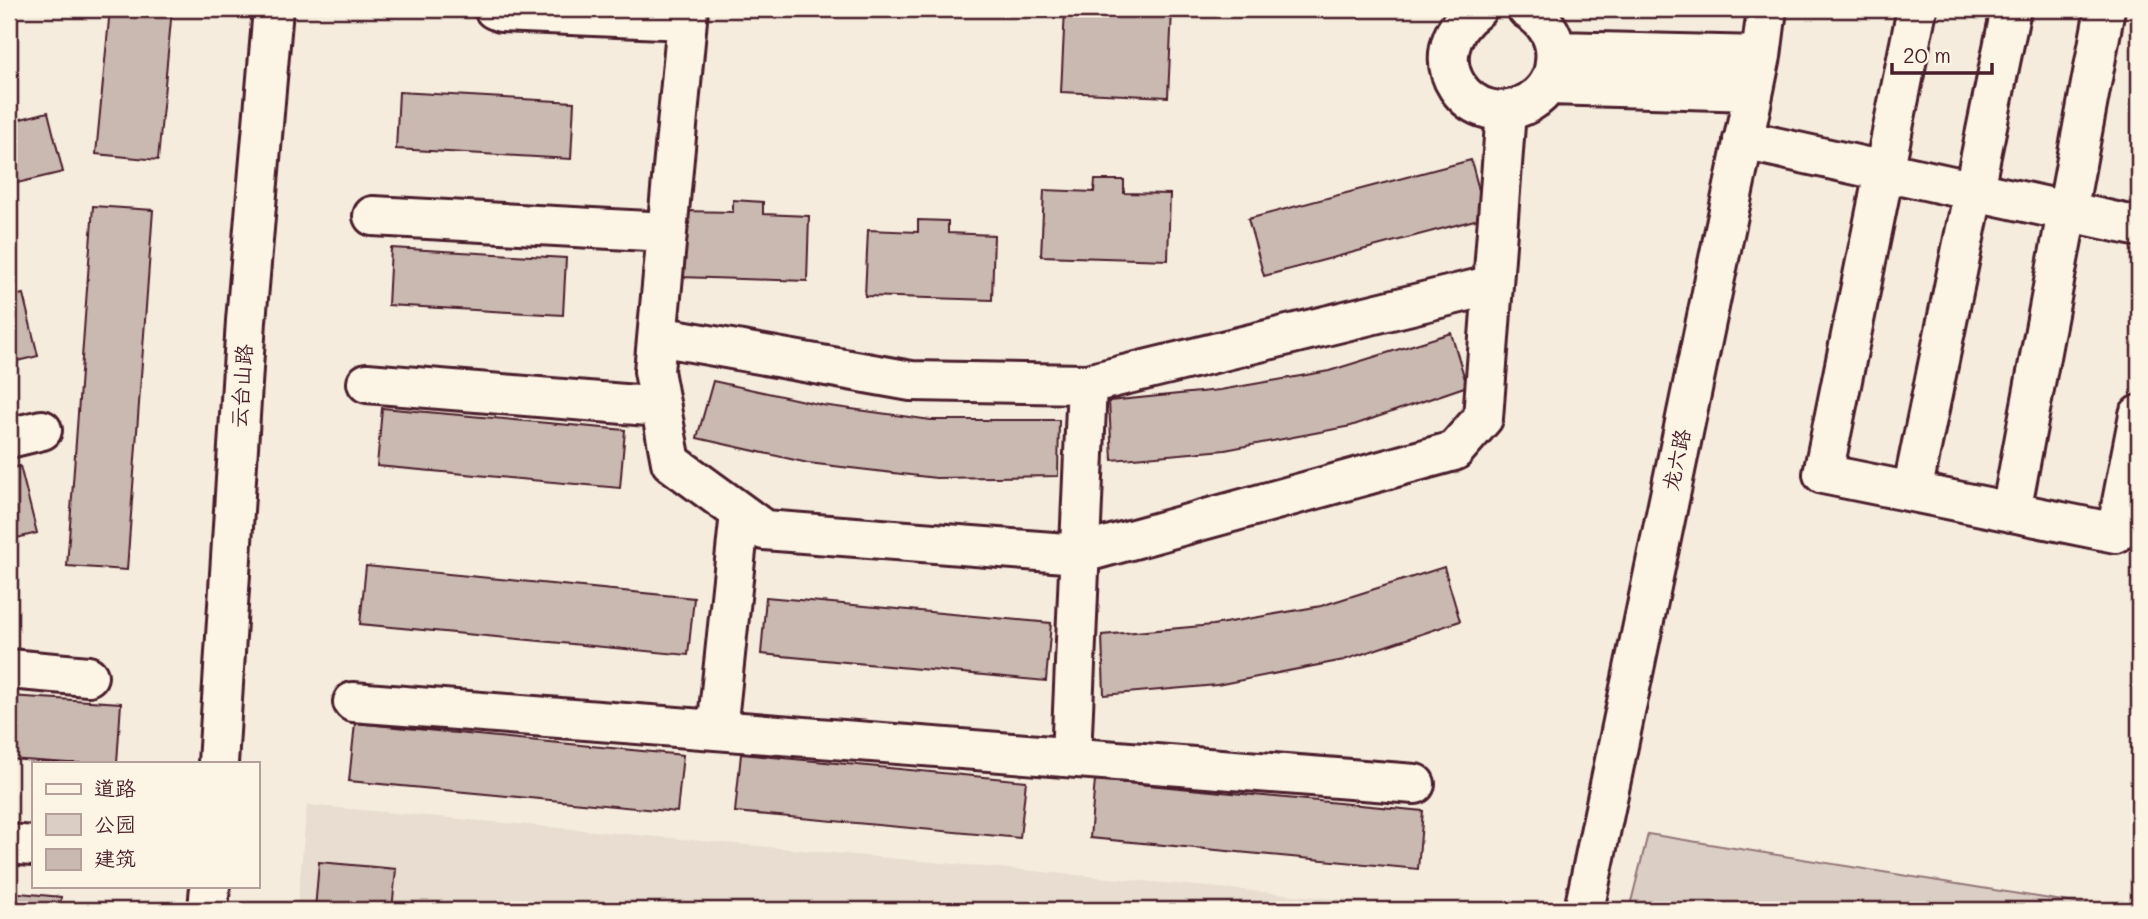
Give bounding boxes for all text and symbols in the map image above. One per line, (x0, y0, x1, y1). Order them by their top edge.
scale bar (1892, 32, 1992, 76)
text: 20 m (1903, 41, 1951, 68)
street label: 云台山路 (224, 343, 257, 429)
street label: 龙六路 (1656, 426, 1695, 493)
legend (32, 762, 259, 888)
text: 道路 (94, 774, 136, 801)
text: 公园 (94, 810, 136, 837)
text: 建筑 (94, 844, 136, 871)

